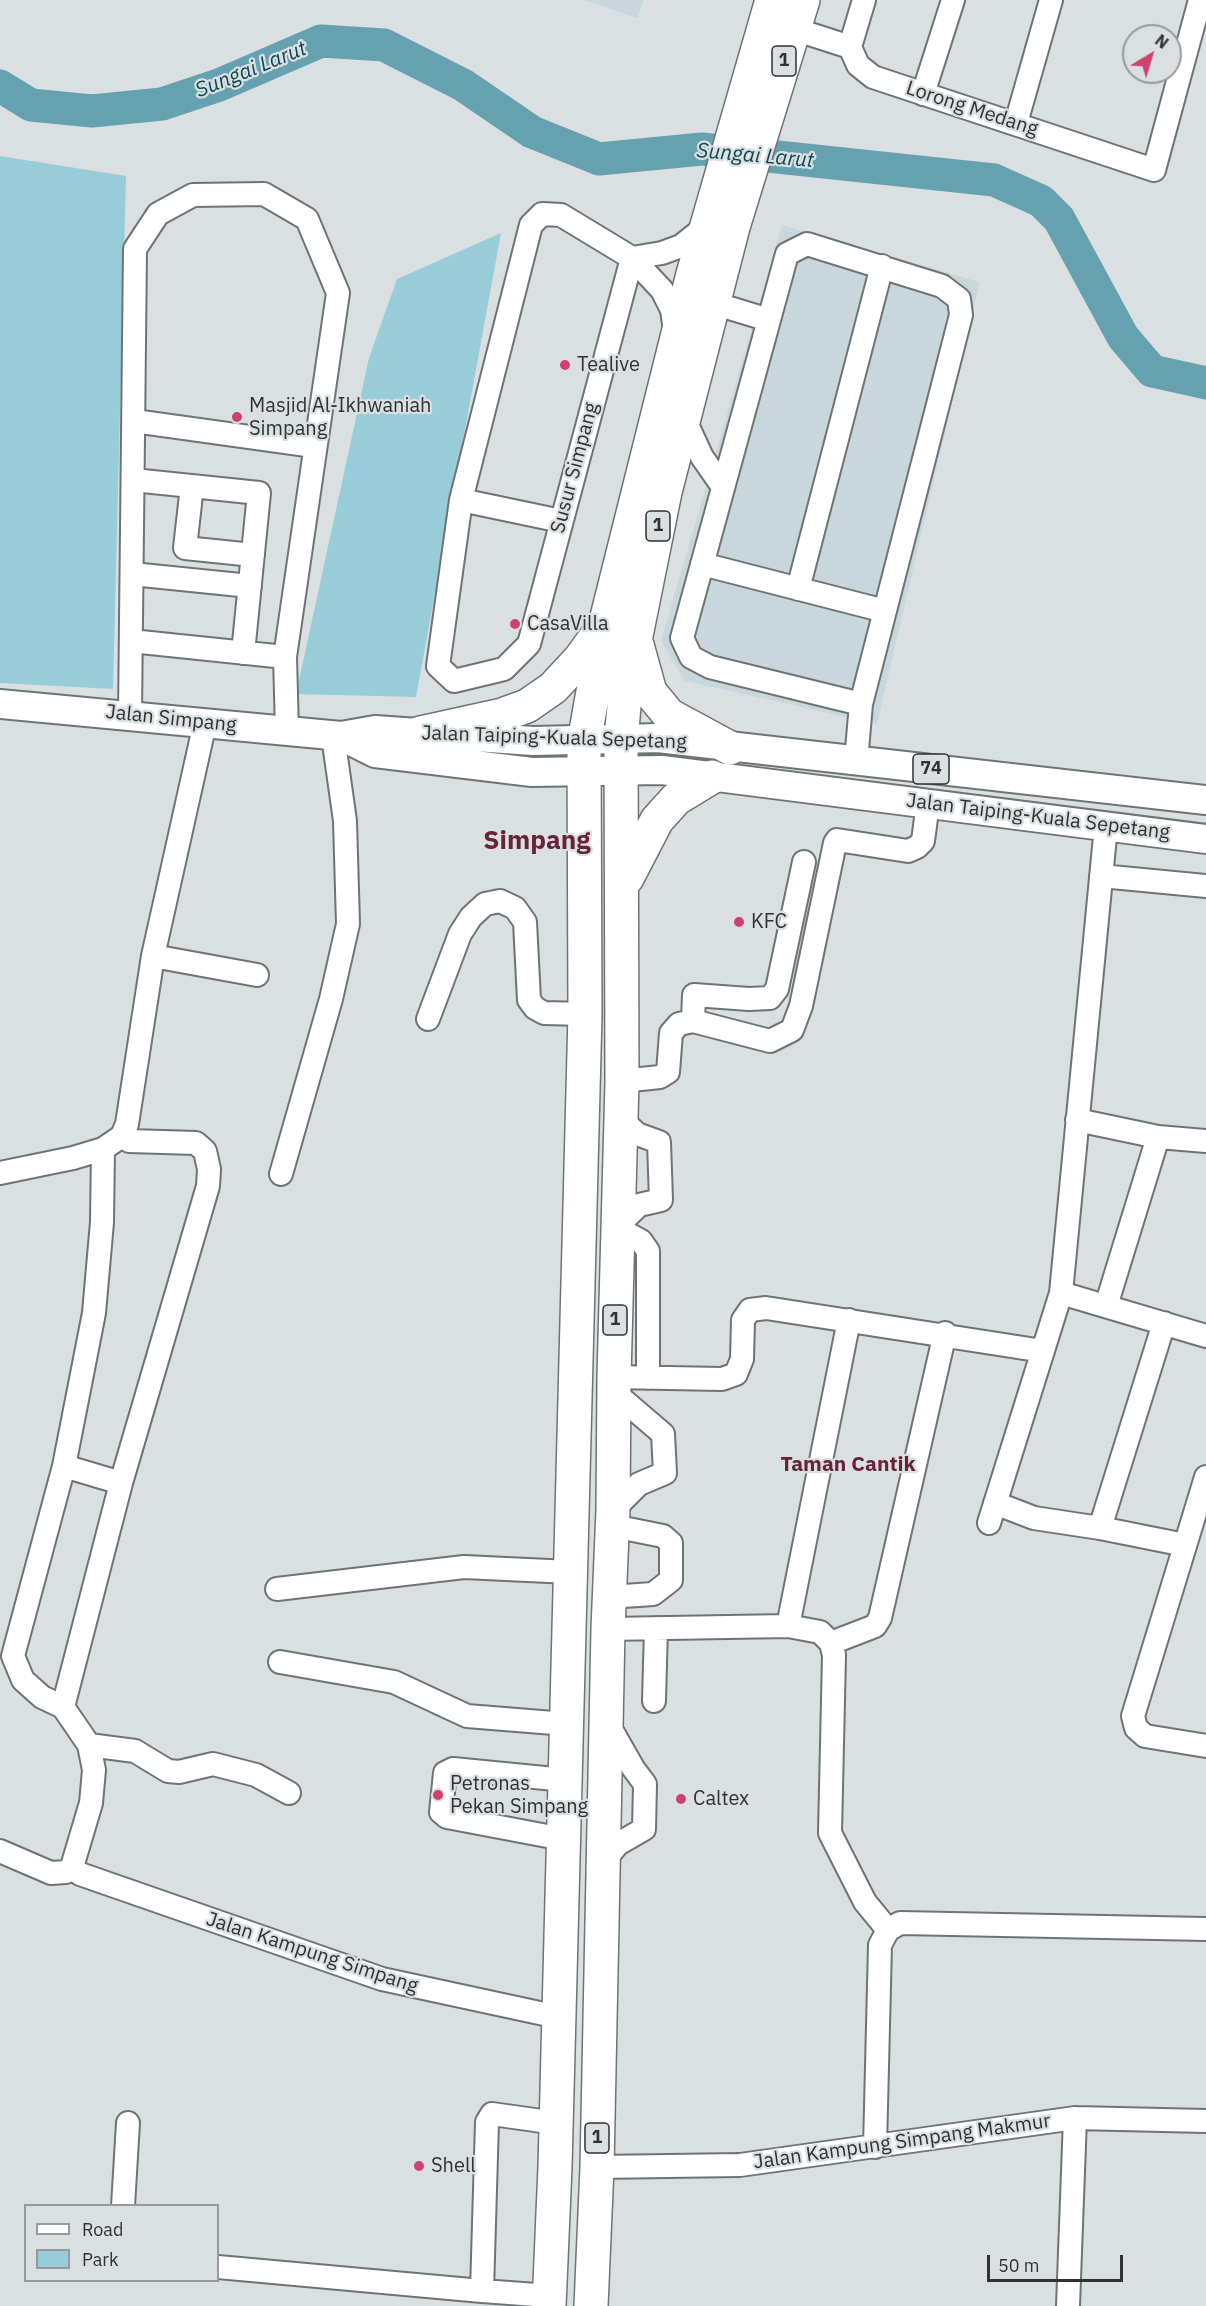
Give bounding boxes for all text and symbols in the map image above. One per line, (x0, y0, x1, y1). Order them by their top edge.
north arrow (1122, 24, 1182, 84)
text: N (1151, 30, 1173, 53)
water label: Sungai Larut (192, 36, 310, 104)
road number: 1 (772, 46, 796, 76)
street label: Lorong Medang (903, 76, 1041, 142)
water label: Sungai Larut (695, 138, 815, 174)
place label: Tealive (577, 353, 640, 377)
marker: Tealive (558, 358, 572, 372)
place label: Masjid Al-Ikhwaniah Simpang (249, 394, 431, 441)
street label: Susur Simpang (546, 400, 604, 536)
marker: Masjid Al-Ikhwaniah Simpang (230, 410, 244, 424)
road number: 1 (646, 511, 670, 541)
place label: CasaVilla (527, 612, 609, 636)
marker: CasaVilla (508, 617, 522, 631)
street label: Jalan Simpang (104, 700, 238, 738)
street label: Jalan Taiping-Kuala Sepetang (421, 721, 687, 755)
road number: 74 (913, 754, 949, 784)
street label: Jalan Taiping-Kuala Sepetang (905, 789, 1171, 845)
district label: Simpang (483, 825, 591, 857)
place label: KFC (751, 910, 787, 934)
marker: KFC (732, 915, 746, 929)
road number: 1 (603, 1305, 627, 1335)
district label: Taman Cantik (780, 1452, 916, 1478)
place label: Petronas Pekan Simpang (450, 1772, 588, 1819)
place label: Caltex (693, 1787, 749, 1811)
marker: Petronas Pekan Simpang (431, 1788, 445, 1802)
marker: Caltex (674, 1792, 688, 1806)
street label: Jalan Kampung Simpang (203, 1907, 421, 1999)
street label: Jalan Kampung Simpang Makmur (752, 2109, 1052, 2175)
road number: 1 (585, 2123, 609, 2153)
place label: Shell (431, 2154, 476, 2178)
marker: Shell (412, 2159, 426, 2173)
legend (24, 2204, 219, 2282)
text: Road (82, 2218, 123, 2241)
scale bar (990, 2243, 1126, 2281)
text: Park (82, 2248, 118, 2271)
text: 50 m (998, 2254, 1040, 2277)

